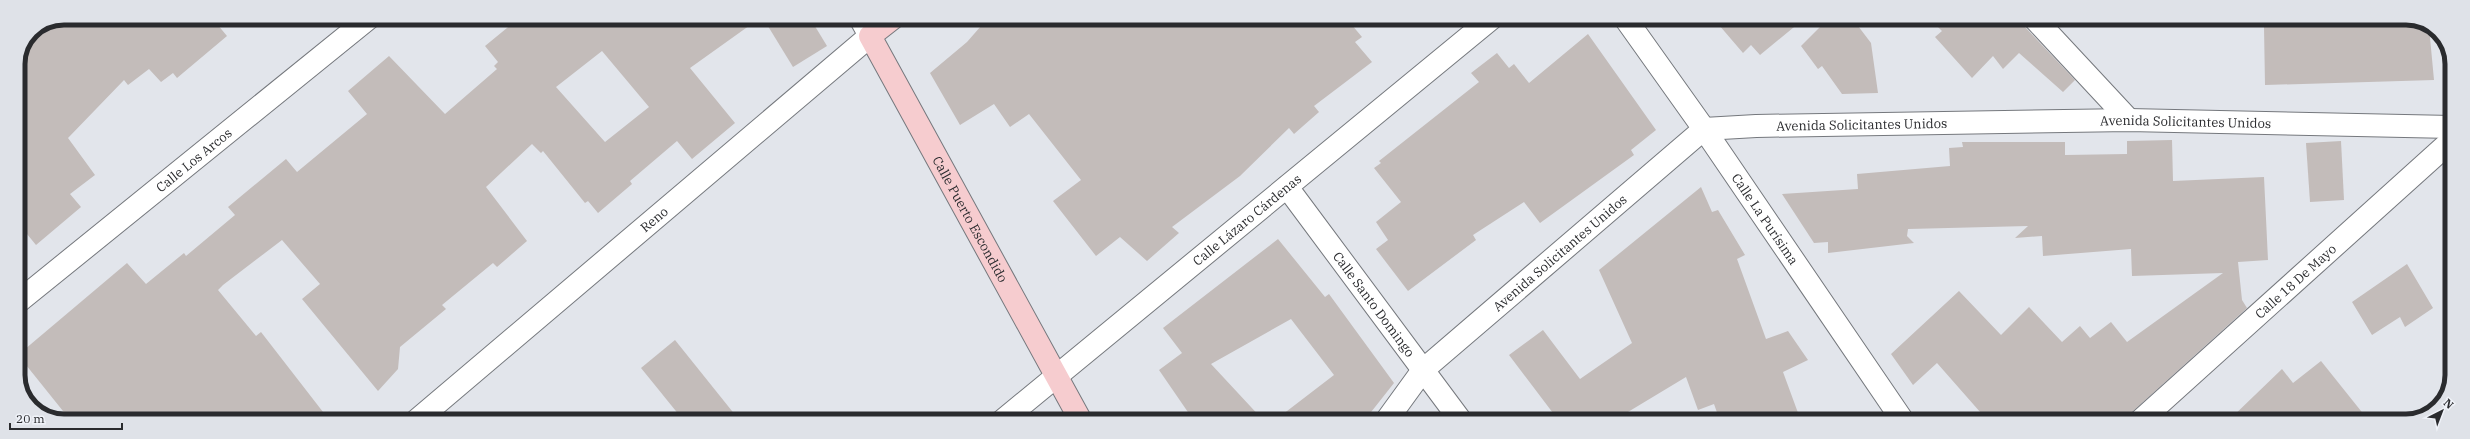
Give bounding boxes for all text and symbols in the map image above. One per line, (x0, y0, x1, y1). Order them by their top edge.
street label: Avenida Solicitantes Unidos (2100, 112, 2271, 132)
street label: Avenida Solicitantes Unidos (1776, 115, 1947, 135)
street label: Calle Los Arcos (153, 124, 235, 196)
street label: Calle Puerto Escondido (928, 153, 1011, 285)
street label: Calle Lázaro Cárdenas (1189, 170, 1305, 270)
street label: Calle La Purísima (1728, 170, 1802, 268)
street label: Avenida Solicitantes Unidos (1489, 191, 1630, 315)
street label: Reno (637, 203, 672, 236)
street label: Calle 18 De Mayo (2251, 241, 2340, 322)
street label: Calle Santo Domingo (1329, 248, 1418, 360)
north arrow (2422, 391, 2462, 431)
text: N (2441, 395, 2457, 412)
scale bar (10, 405, 122, 431)
text: 20 m (16, 411, 45, 426)

